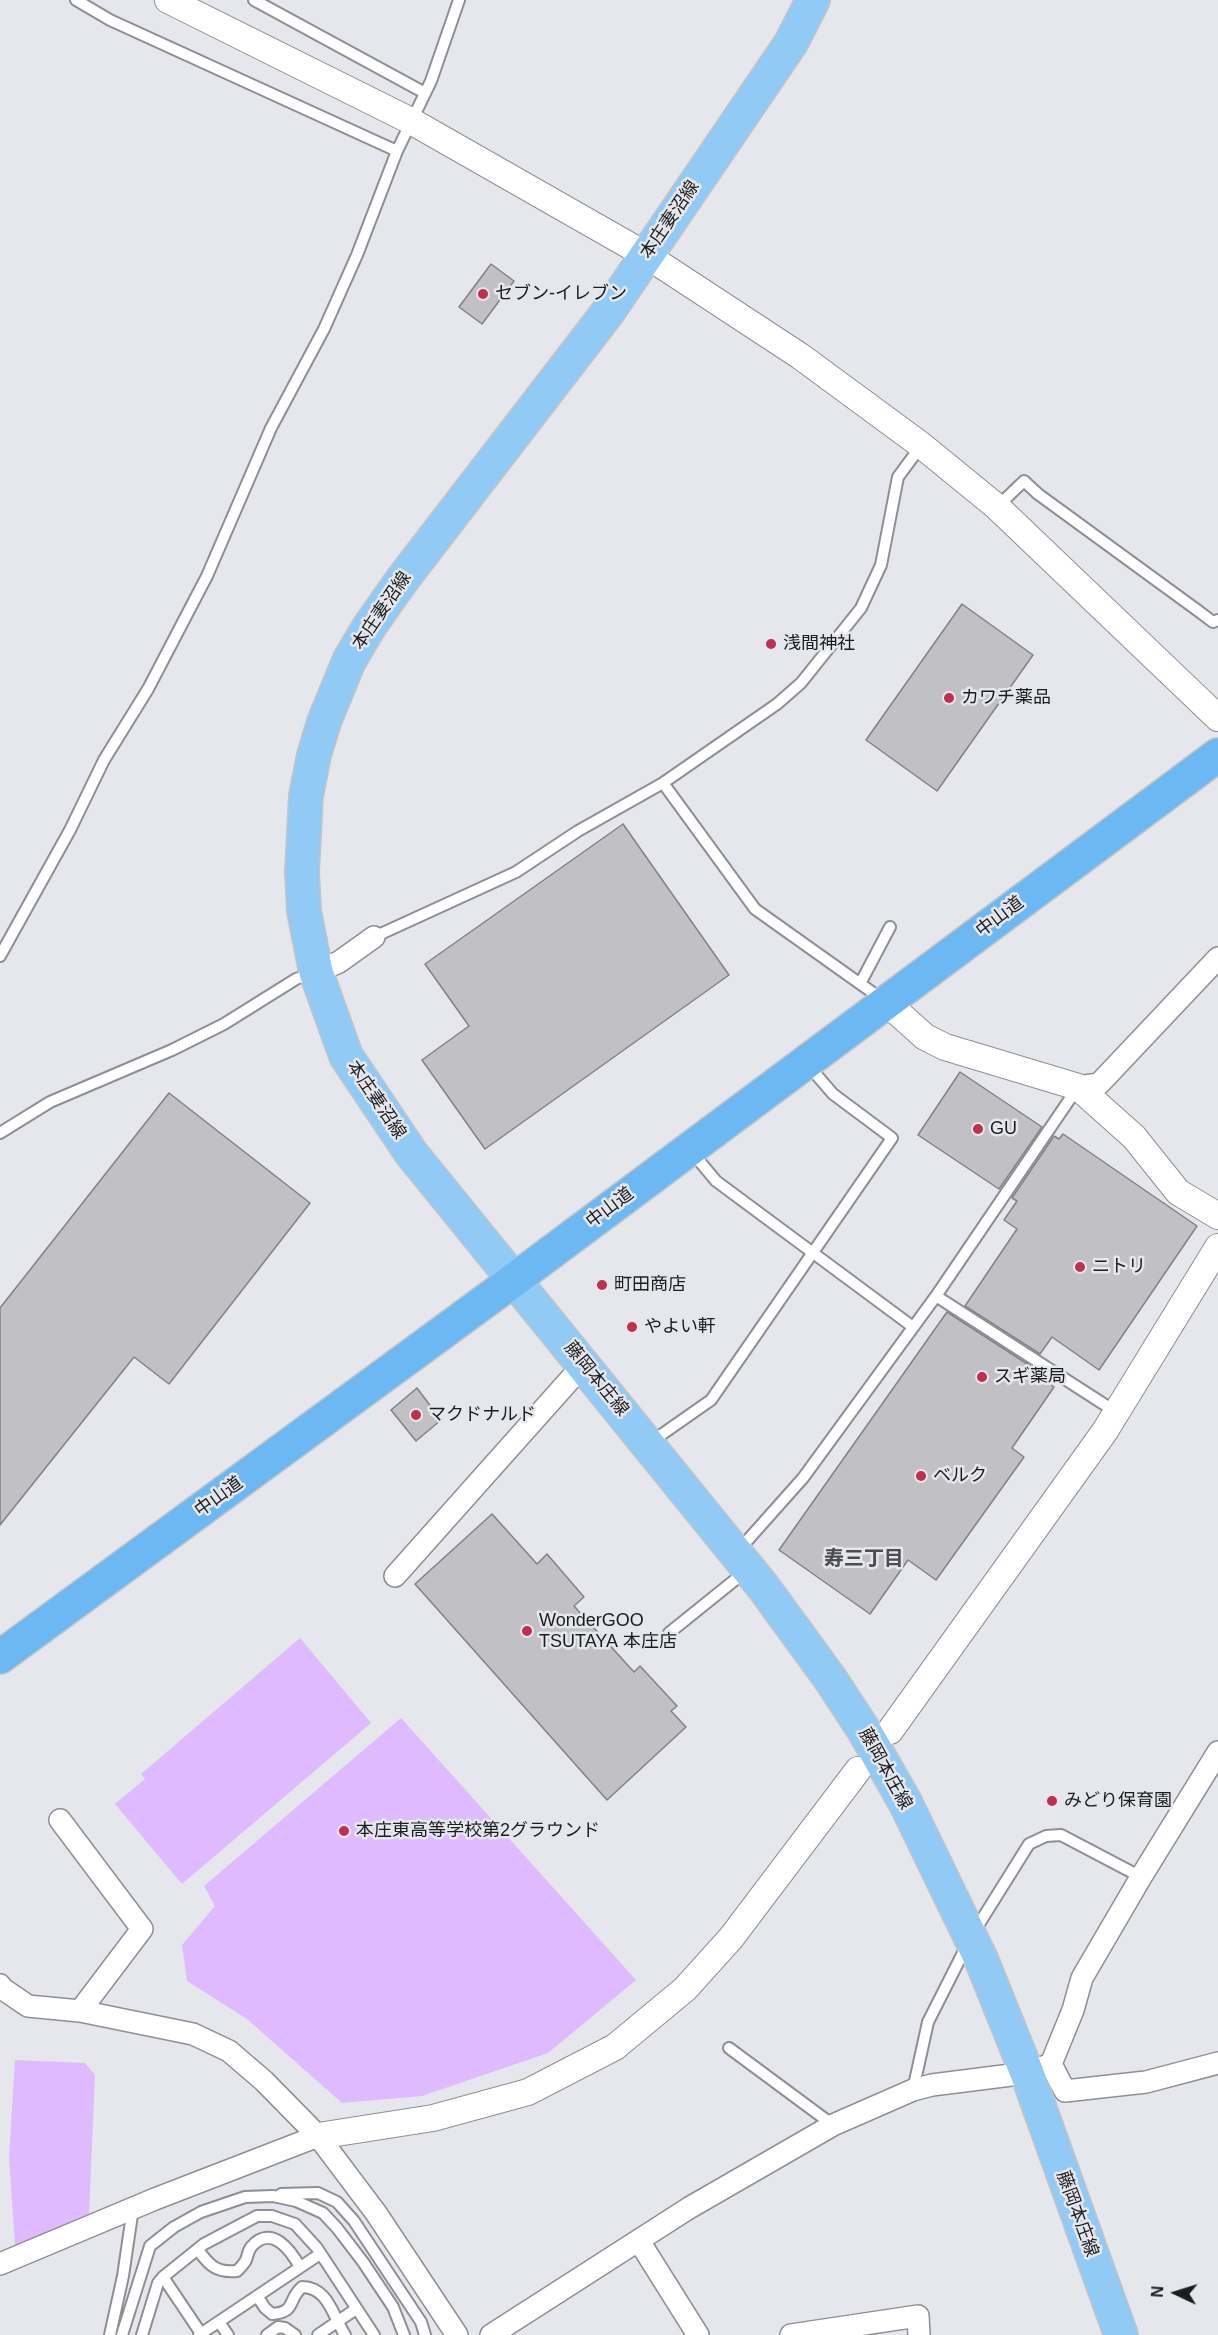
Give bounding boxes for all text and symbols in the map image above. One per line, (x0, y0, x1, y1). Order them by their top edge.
street label: 本庄妻沼線 (636, 177, 704, 263)
place label: セブン-イレブン (495, 283, 627, 305)
marker: セブン-イレブン (476, 287, 490, 301)
street label: 本庄妻沼線 (348, 568, 416, 654)
place label: 浅間神社 (783, 633, 855, 655)
marker: 浅間神社 (764, 637, 778, 651)
place label: カワチ薬品 (961, 687, 1051, 709)
marker: カワチ薬品 (942, 691, 956, 705)
street label: 中山道 (972, 892, 1028, 942)
street label: 本庄妻沼線 (342, 1057, 410, 1143)
place label: GU (990, 1118, 1017, 1140)
marker: GU (971, 1122, 985, 1136)
street label: 中山道 (582, 1183, 638, 1233)
place label: ニトリ (1092, 1256, 1146, 1278)
marker: ニトリ (1073, 1260, 1087, 1274)
place label: 町田商店 (614, 1274, 686, 1296)
marker: 町田商店 (595, 1278, 609, 1292)
place label: やよい軒 (644, 1316, 716, 1338)
marker: やよい軒 (625, 1320, 639, 1334)
street label: 藤岡本庄線 (559, 1337, 633, 1421)
place label: スギ薬局 (994, 1366, 1066, 1388)
marker: スギ薬局 (975, 1370, 989, 1384)
place label: マクドナルド (428, 1404, 536, 1426)
marker: マクドナルド (409, 1408, 423, 1422)
place label: ベルク (933, 1465, 987, 1487)
marker: ベルク (914, 1469, 928, 1483)
street label: 中山道 (191, 1472, 247, 1522)
district label: 寿三丁目 (824, 1547, 904, 1571)
place label: WonderGOO TSUTAYA 本庄店 (539, 1610, 677, 1652)
marker: WonderGOO TSUTAYA 本庄店 (520, 1624, 534, 1638)
street label: 藤岡本庄線 (854, 1724, 916, 1814)
place label: みどり保育園 (1064, 1790, 1172, 1812)
marker: みどり保育園 (1045, 1794, 1059, 1808)
place label: 本庄東高等学校第2グラウンド (356, 1820, 600, 1842)
marker: 本庄東高等学校第2グラウンド (337, 1824, 351, 1838)
street label: 藤岡本庄線 (1051, 2168, 1103, 2260)
north arrow (1146, 2263, 1206, 2323)
text: N (1149, 2285, 1166, 2298)

